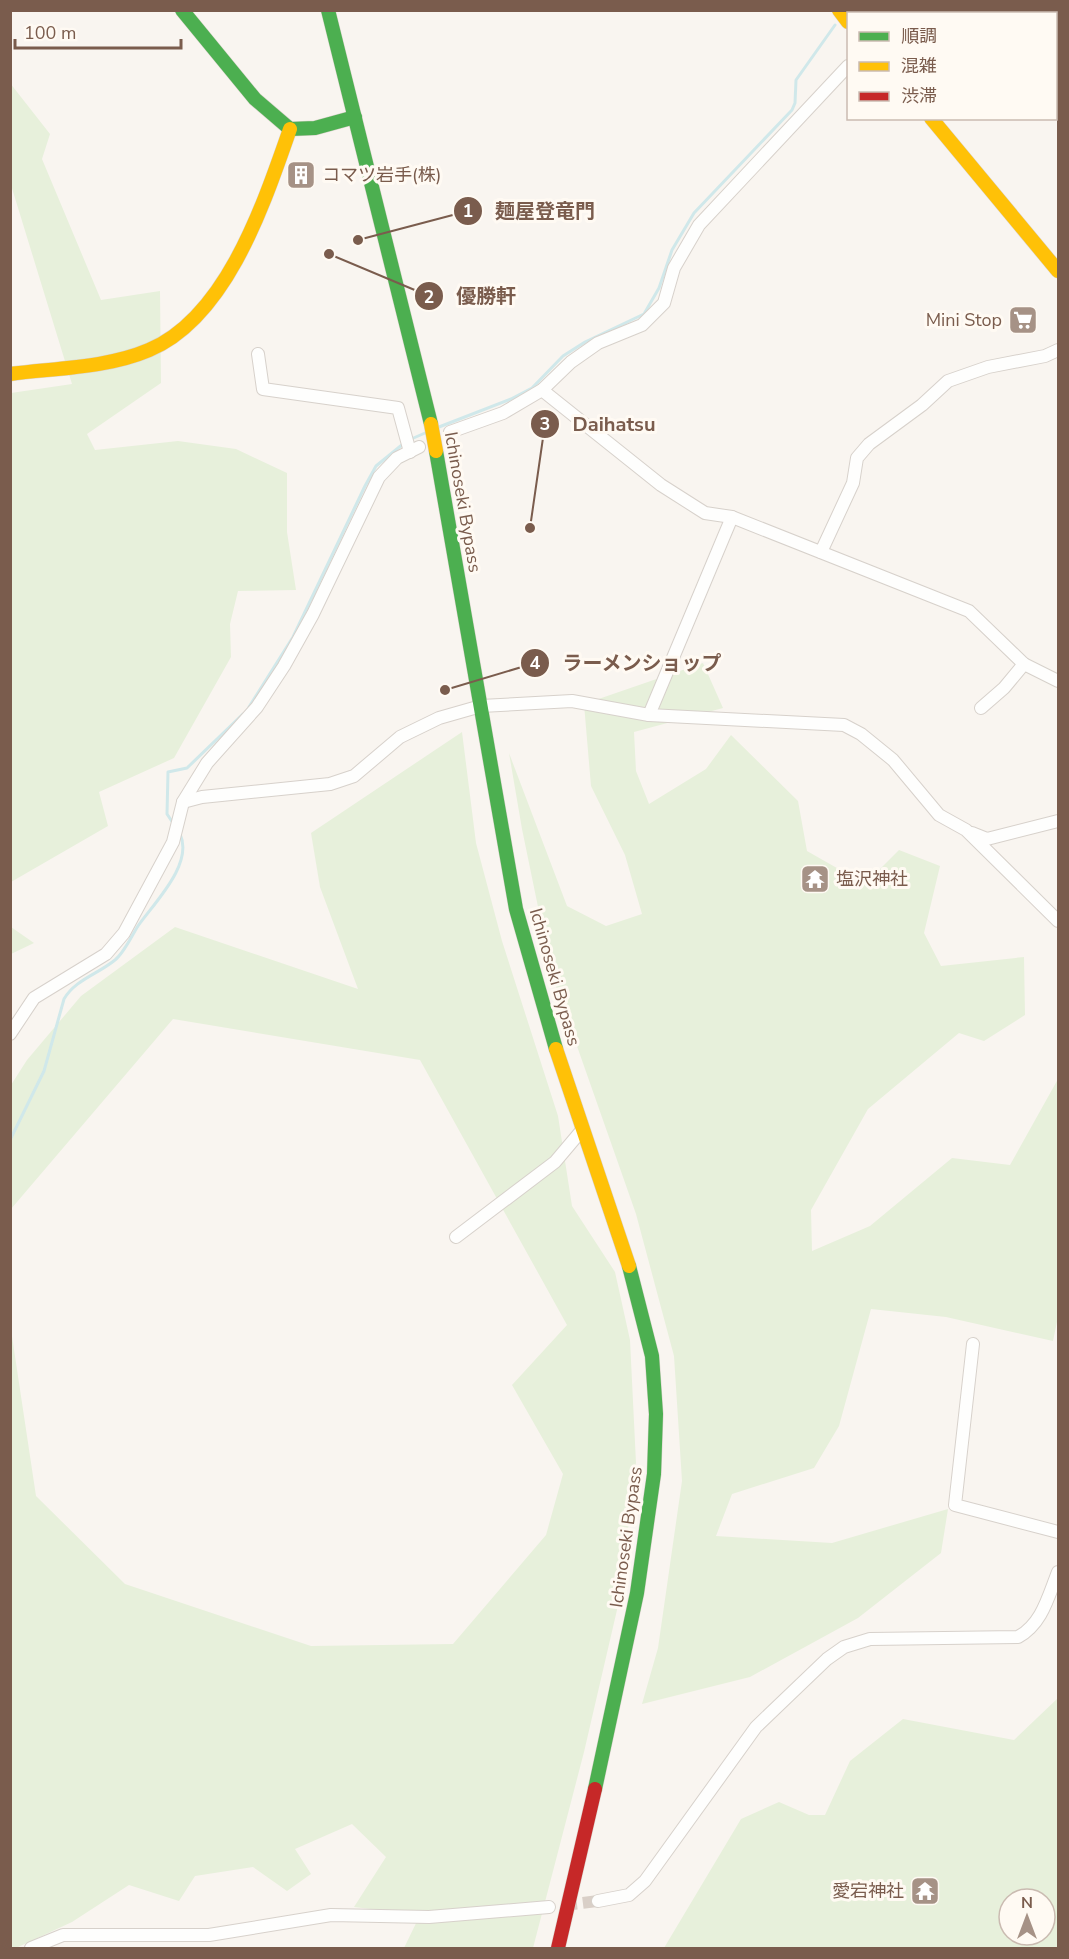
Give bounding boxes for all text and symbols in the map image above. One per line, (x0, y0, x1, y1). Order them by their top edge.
scale bar (15, 12, 182, 50)
legend (847, 12, 1057, 120)
text: 100 m (24, 21, 76, 45)
text: 順調 (901, 24, 937, 48)
text: 混雑 (901, 54, 937, 78)
text: 渋滞 (901, 84, 937, 108)
building icon: コマツ岩手(株) (285, 159, 317, 191)
place label: コマツ岩手(株) (322, 163, 441, 187)
callout: 麺屋登竜門 (453, 192, 607, 230)
text: 麺屋登竜門 (495, 198, 595, 225)
text: 1 (463, 199, 473, 223)
callout: 優勝軒 (414, 277, 528, 315)
text: 優勝軒 (456, 283, 516, 310)
text: 2 (424, 285, 434, 309)
supermarket icon: Mini Stop (1007, 304, 1039, 336)
place label: Mini Stop (926, 308, 1002, 332)
callout: Daihatsu (530, 405, 667, 443)
text: Daihatsu (573, 411, 655, 438)
text: 3 (540, 412, 550, 436)
street label: Ichinoseki Bypass (439, 430, 487, 574)
callout: ラーメンショップ (520, 644, 734, 682)
text: ラーメンショップ (562, 650, 722, 677)
text: 4 (530, 651, 541, 675)
temple icon: 塩沢神社 (799, 863, 831, 895)
place label: 塩沢神社 (836, 867, 908, 891)
street label: Ichinoseki Bypass (524, 905, 586, 1049)
street label: Ichinoseki Bypass (604, 1465, 648, 1609)
temple icon: 愛宕神社 (909, 1875, 941, 1907)
place label: 愛宕神社 (832, 1879, 904, 1903)
north arrow (997, 1887, 1057, 1947)
text: N (1021, 1892, 1033, 1914)

